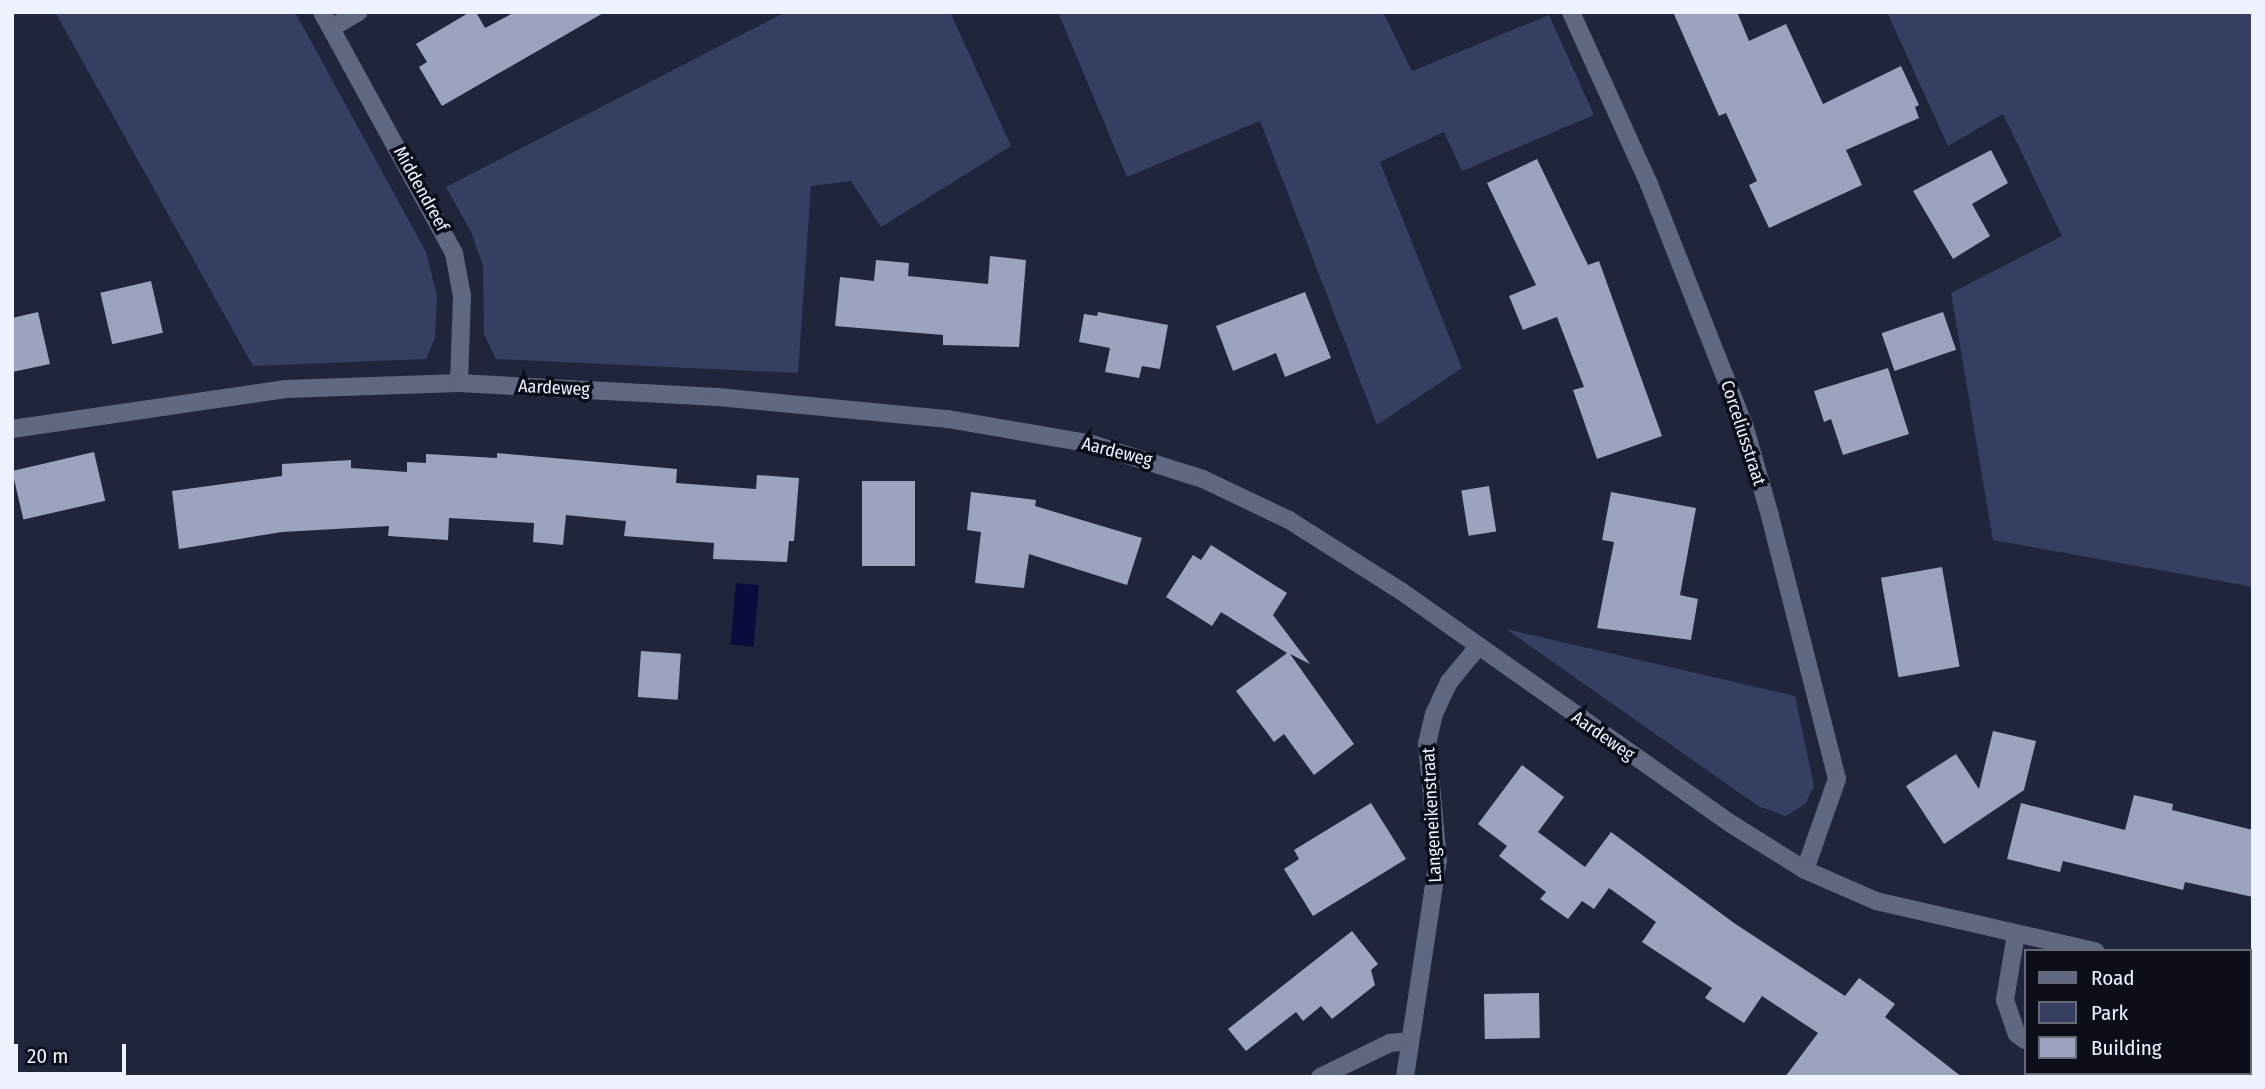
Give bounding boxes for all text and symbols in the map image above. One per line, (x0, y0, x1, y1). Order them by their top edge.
street label: Middendreef (389, 143, 453, 235)
street label: Aardeweg (518, 375, 590, 401)
street label: Corceliusstraat (1716, 378, 1770, 488)
street label: Aardeweg (1080, 433, 1154, 471)
street label: Aardeweg (1567, 707, 1639, 765)
street label: Langeneikenstraat (1418, 747, 1446, 883)
legend (2024, 949, 2251, 1075)
text: Road (2091, 965, 2135, 991)
text: Park (2091, 1000, 2128, 1026)
scale bar (18, 1030, 130, 1074)
text: Building (2091, 1035, 2162, 1061)
text: 20 m (27, 1043, 68, 1069)

